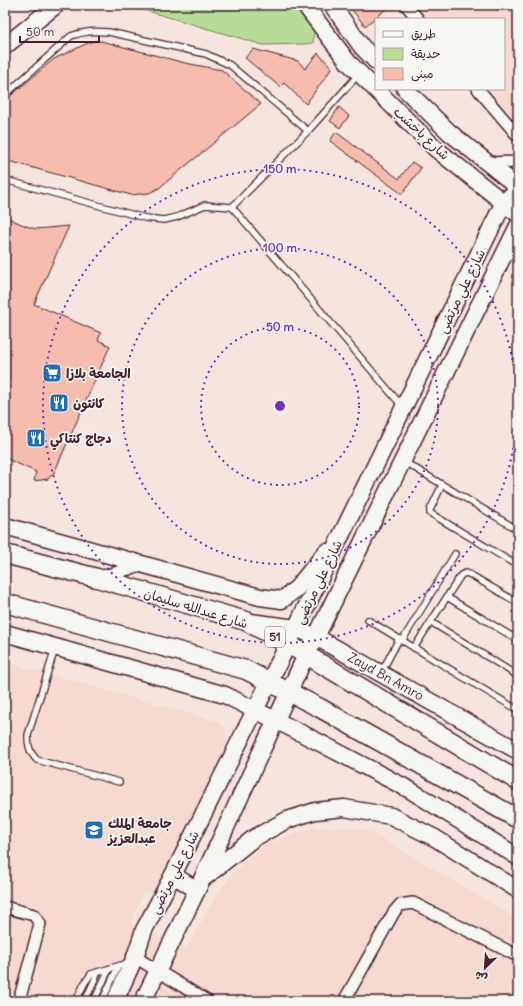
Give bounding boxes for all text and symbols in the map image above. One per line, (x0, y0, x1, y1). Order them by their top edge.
scale bar (20, 18, 99, 44)
legend (375, 18, 505, 90)
text: 50 m (26, 24, 55, 39)
text: طريق (411, 26, 436, 41)
text: حديقة (411, 46, 440, 61)
text: مبنى (411, 66, 434, 82)
street label: شارع باخشب (389, 103, 453, 164)
text: 150 m (264, 161, 297, 176)
text: 100 m (263, 240, 297, 255)
street label: شارع علي مرتضى (434, 246, 492, 337)
text: 50 m (266, 319, 295, 334)
supermarket icon: الجامعة بلازا (41, 362, 63, 384)
place label: الجامعة بلازا (66, 365, 131, 382)
restaurant icon: كانتون (48, 392, 70, 414)
place label: كانتون (73, 395, 105, 413)
centre of rings (273, 399, 287, 413)
restaurant icon: دجاج كنتاكي (25, 427, 47, 449)
place label: دجاج كنتاكي (50, 430, 112, 451)
street label: شارع علي مرتضى (291, 537, 349, 628)
street label: شارع عبدالله سليمان (142, 585, 250, 633)
road number: 51 (265, 627, 285, 647)
street label: Zayd Bn Amro (345, 649, 427, 704)
place label: جامعة الملك عبدالعزيز (106, 815, 172, 847)
school or university icon: جامعة الملك عبدالعزيز (83, 819, 105, 841)
street label: شارع علي مرتضى (146, 828, 205, 918)
north arrow (465, 948, 505, 988)
text: ش (472, 968, 489, 986)

